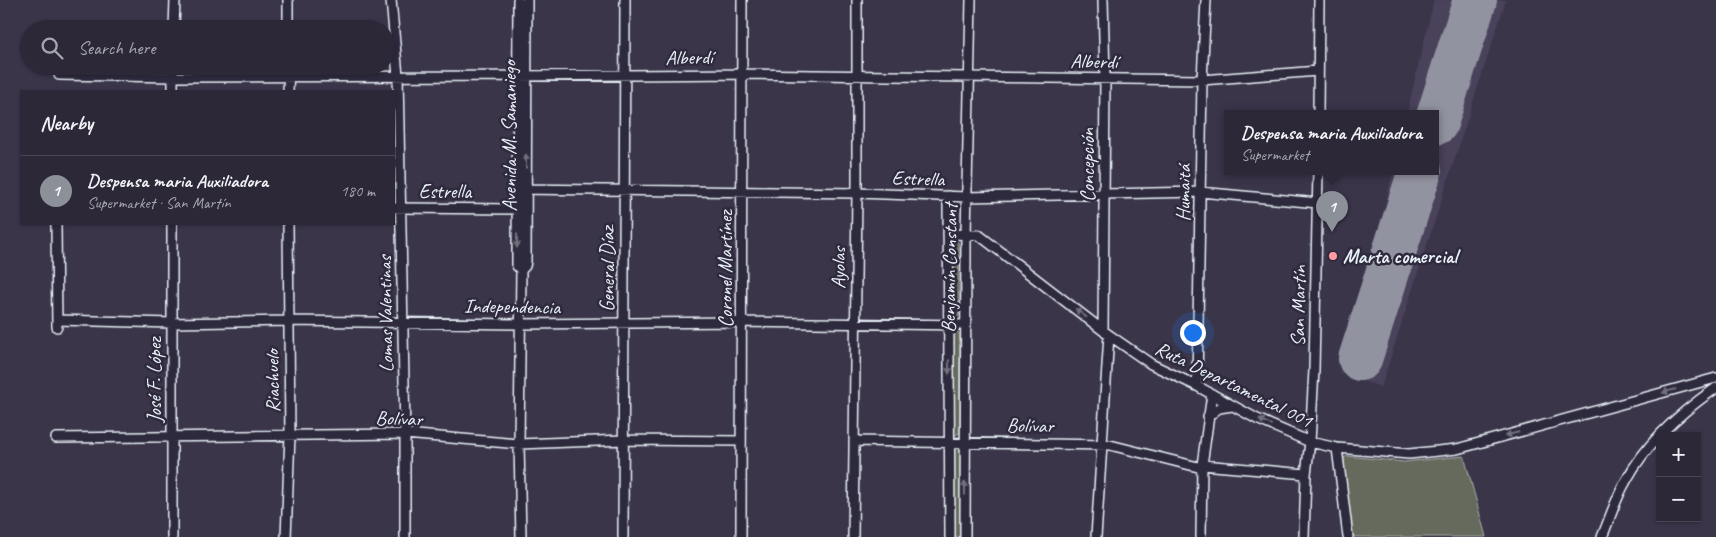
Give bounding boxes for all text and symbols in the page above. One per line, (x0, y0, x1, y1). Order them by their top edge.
search box (20, 20, 395, 75)
icon: search (38, 34, 66, 62)
text: Search here (78, 36, 155, 60)
street label: Alberdí (665, 45, 717, 70)
street label: Alberdí (1070, 49, 1122, 74)
street label: Avenida M. Samaniego (497, 59, 522, 211)
text: Nearby (40, 110, 93, 136)
popup (1224, 110, 1439, 175)
text: Despensa maria Auxiliadora (1241, 121, 1422, 145)
street label: Concepción (1075, 127, 1100, 202)
text: Supermarket (1241, 145, 1309, 165)
one-way arrow (522, 153, 530, 169)
street label: Humaitá (1171, 162, 1197, 222)
street label: Estrella (891, 165, 947, 192)
text: Despensa maria Auxiliadora (87, 169, 268, 193)
street label: Estrella (419, 179, 473, 204)
text: 1 (52, 181, 60, 201)
text: 180 m (341, 181, 375, 201)
pin: 1 (1316, 191, 1348, 232)
text: Supermarket · San Martín (87, 193, 231, 213)
street label: Benjamín Constant (936, 200, 963, 333)
street label: Coronel Martínez (713, 209, 738, 327)
street label: General Díaz (595, 223, 620, 312)
one-way arrow (513, 233, 521, 249)
place label: Marta comercial (1343, 244, 1461, 269)
street label: Ayolas (826, 245, 851, 289)
marker: Marta comercial (1327, 250, 1339, 262)
street label: Lomas Valentinas (372, 253, 399, 373)
street label: San Martín (1285, 264, 1312, 347)
street label: Independencia (464, 293, 562, 320)
one-way arrow (1075, 308, 1088, 319)
your location (1180, 320, 1206, 346)
street label: José F. López (142, 336, 167, 423)
street label: Ruta Departamental 001 (1151, 336, 1317, 434)
street label: Riachuelo (259, 347, 286, 413)
one-way arrow (945, 360, 953, 376)
one-way arrow (1662, 387, 1677, 395)
street label: Bolívar (375, 405, 425, 432)
street label: Bolívar (1006, 413, 1055, 438)
one-way arrow (1258, 418, 1272, 426)
one-way arrow (1505, 430, 1520, 438)
map controls (1656, 432, 1701, 522)
button: + (1656, 432, 1701, 477)
button: − (1656, 477, 1701, 522)
one-way arrow (961, 480, 969, 496)

